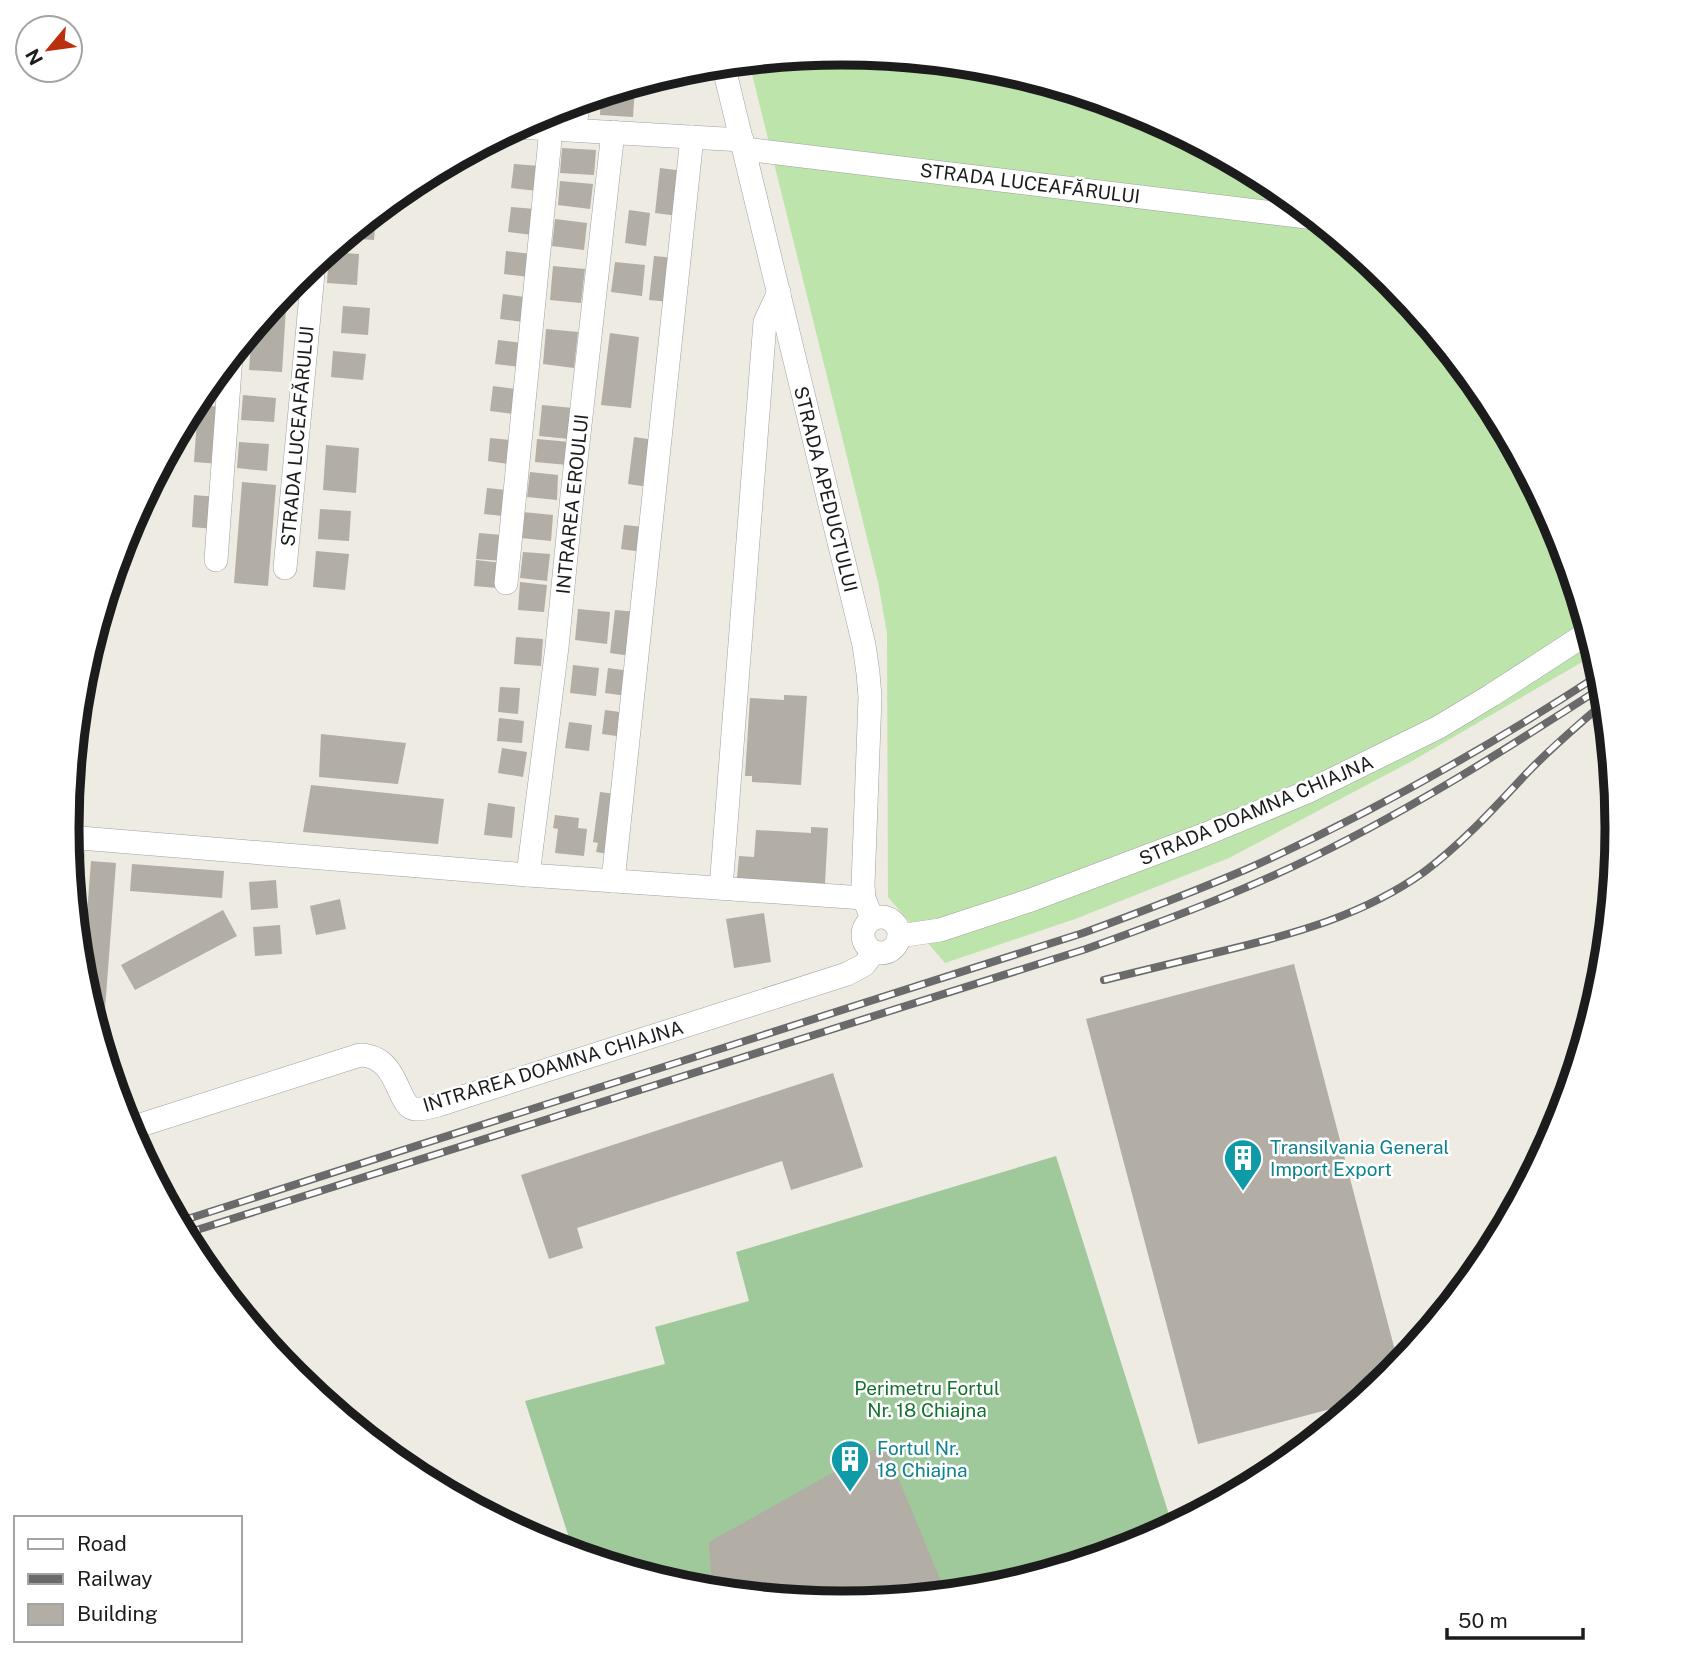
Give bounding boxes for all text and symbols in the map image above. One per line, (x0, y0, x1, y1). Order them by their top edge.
north arrow (14, 14, 84, 84)
text: N (21, 45, 47, 69)
street label: STRADA LUCEAFĂRULUI (919, 159, 1141, 207)
street label: STRADA LUCEAFĂRULUI (276, 325, 318, 547)
street label: STRADA APEDUCTULUI (790, 384, 862, 594)
street label: INTRAREA EROULUI (552, 413, 592, 595)
street label: STRADA DOAMNA CHIAJNA (1136, 751, 1376, 869)
street label: INTRAREA DOAMNA CHIAJNA (420, 1016, 686, 1116)
place label: Transilvania General Import Export (1270, 1136, 1449, 1180)
building icon: Transilvania General Import Export (1222, 1137, 1264, 1192)
park label: Perimetru Fortul Nr. 18 Chiajna (854, 1377, 1000, 1421)
place label: Fortul Nr. 18 Chiajna (877, 1437, 967, 1481)
building icon: Fortul Nr. 18 Chiajna (829, 1438, 871, 1493)
legend (14, 1516, 242, 1642)
text: Road (77, 1531, 127, 1556)
text: Railway (77, 1566, 153, 1591)
scale bar (1447, 1596, 1584, 1640)
text: Building (77, 1601, 158, 1626)
text: 50 m (1458, 1608, 1508, 1633)

